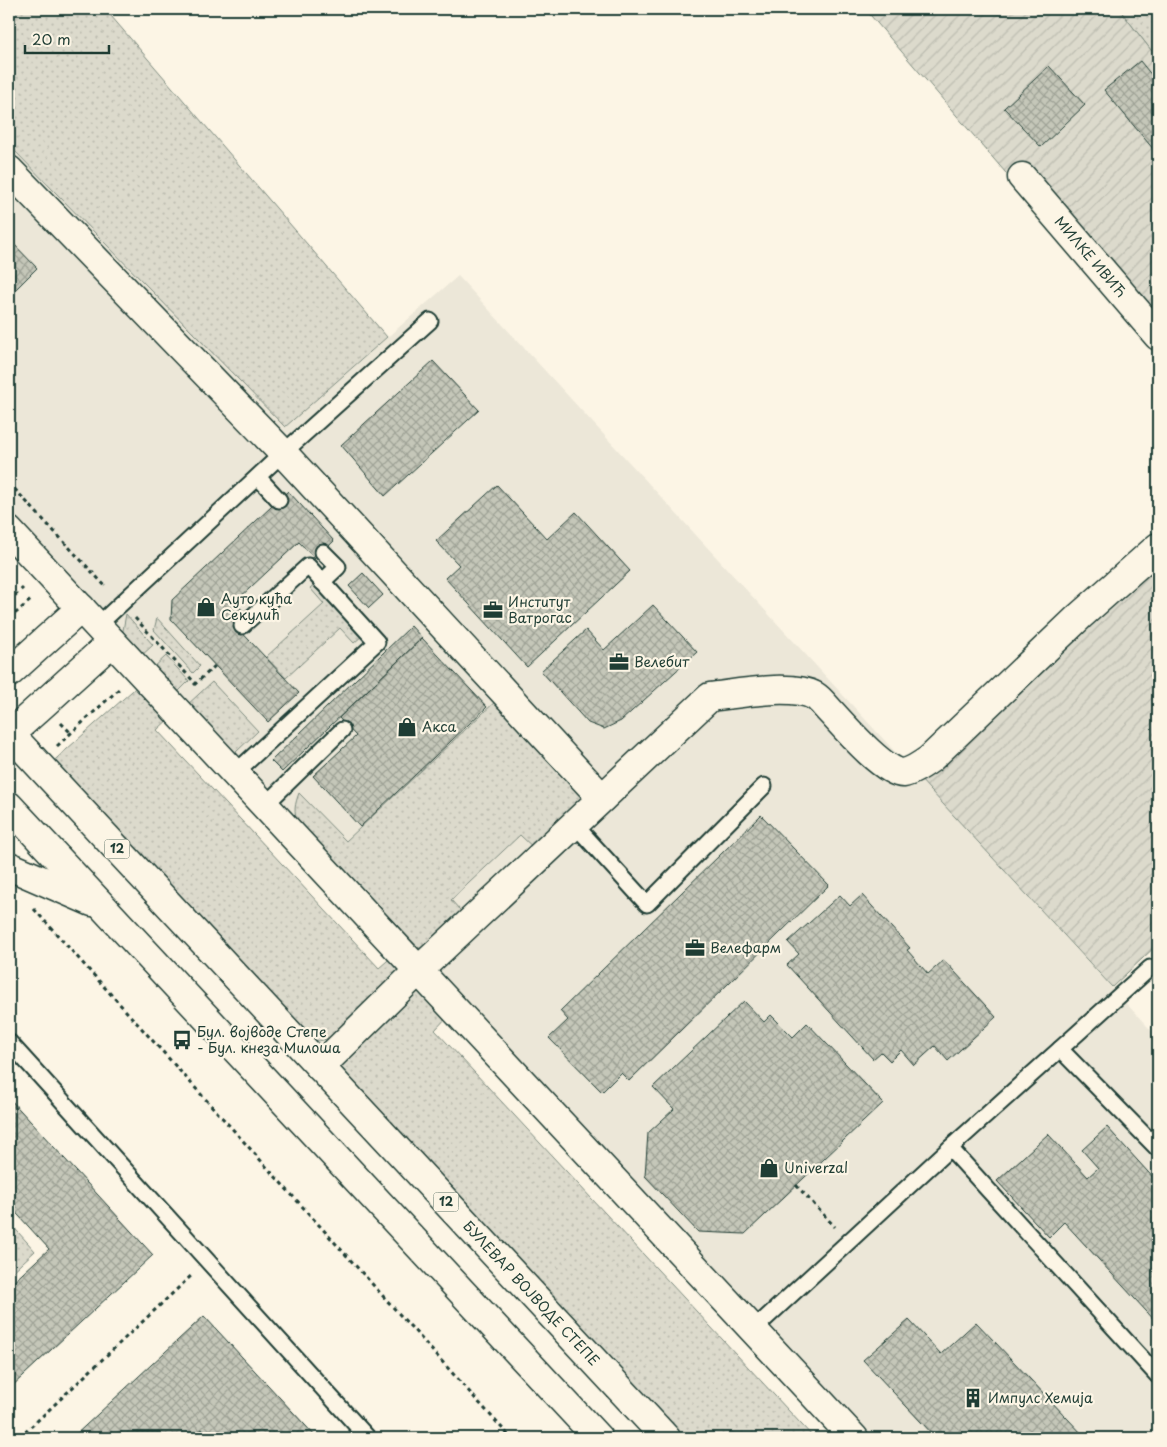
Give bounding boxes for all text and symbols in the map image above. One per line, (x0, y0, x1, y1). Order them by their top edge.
scale bar (25, 22, 109, 54)
text: 20 m (32, 27, 71, 50)
street label: МИЛКЕ ИВИЋ (1050, 211, 1131, 302)
place label: Ауто кућа Секулић (221, 588, 292, 625)
place label: Институт Ватрогас (508, 591, 572, 628)
shop icon: Ауто кућа Секулић (195, 596, 217, 618)
office icon: Институт Ватрогас (482, 599, 504, 621)
office icon: Велебит (608, 651, 630, 673)
place label: Велебит (634, 651, 690, 672)
shop icon: Акса (396, 716, 418, 738)
place label: Акса (422, 716, 457, 737)
road number: 12 (104, 840, 130, 859)
office icon: Велефарм (684, 937, 706, 959)
place label: Велефарм (710, 937, 781, 958)
place label: Бул. војводе Степе - Бул. кнеза Милоша (197, 1021, 341, 1058)
bus stop icon: Бул. војводе Степе - Бул. кнеза Милоша (171, 1029, 193, 1051)
shop icon: Univerzal (758, 1157, 780, 1179)
place label: Univerzal (784, 1157, 848, 1178)
road number: 12 (434, 1192, 458, 1212)
street label: БУЛЕВАР ВОЈВОДЕ СТЕПЕ (459, 1216, 605, 1370)
building icon: Импулс Хемија (962, 1387, 984, 1409)
place label: Импулс Хемија (988, 1387, 1093, 1408)

